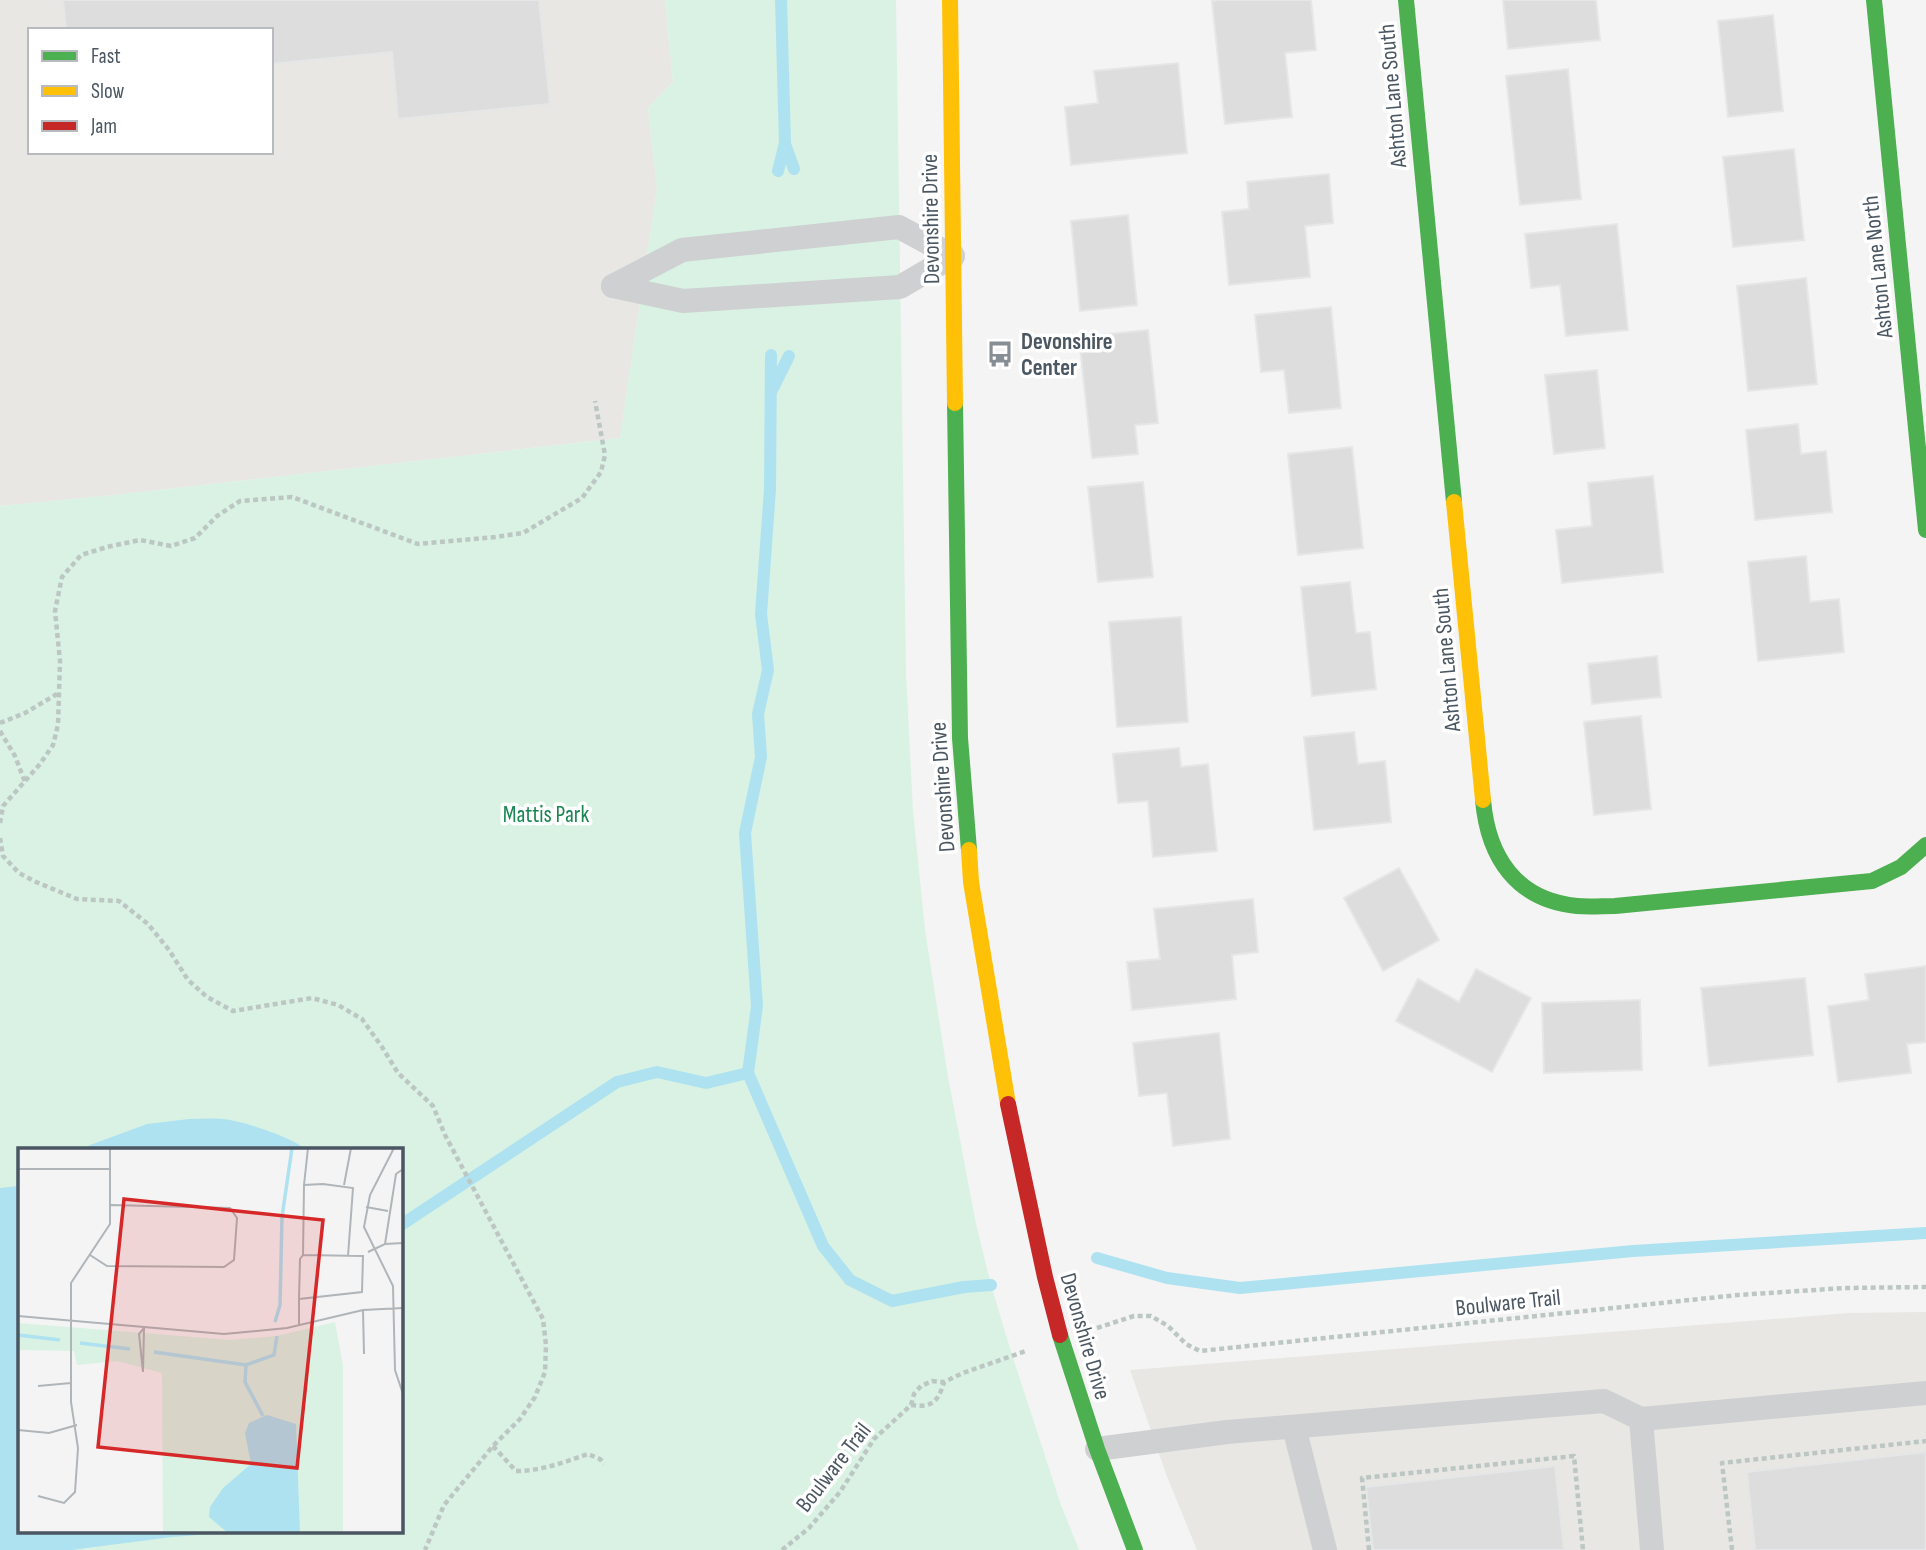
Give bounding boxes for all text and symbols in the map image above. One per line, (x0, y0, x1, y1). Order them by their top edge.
street label: Ashton Lane South (1373, 23, 1413, 170)
legend (28, 28, 273, 154)
text: Fast (91, 44, 121, 69)
text: Slow (91, 79, 125, 104)
text: Jam (90, 114, 117, 139)
street label: Devonshire Drive (916, 154, 946, 284)
street label: Ashton Lane North (1857, 194, 1900, 341)
place label: Devonshire Center (1021, 328, 1113, 382)
bus stop icon: Devonshire Center (985, 339, 1015, 369)
street label: Ashton Lane South (1427, 587, 1467, 734)
street label: Devonshire Drive (924, 721, 962, 853)
park label: Mattis Park (503, 801, 589, 829)
inset map (18, 1148, 402, 1532)
street label: Devonshire Drive (1054, 1270, 1116, 1403)
street label: Boulware Trail (1454, 1284, 1562, 1322)
street label: Boulware Trail (790, 1417, 877, 1518)

